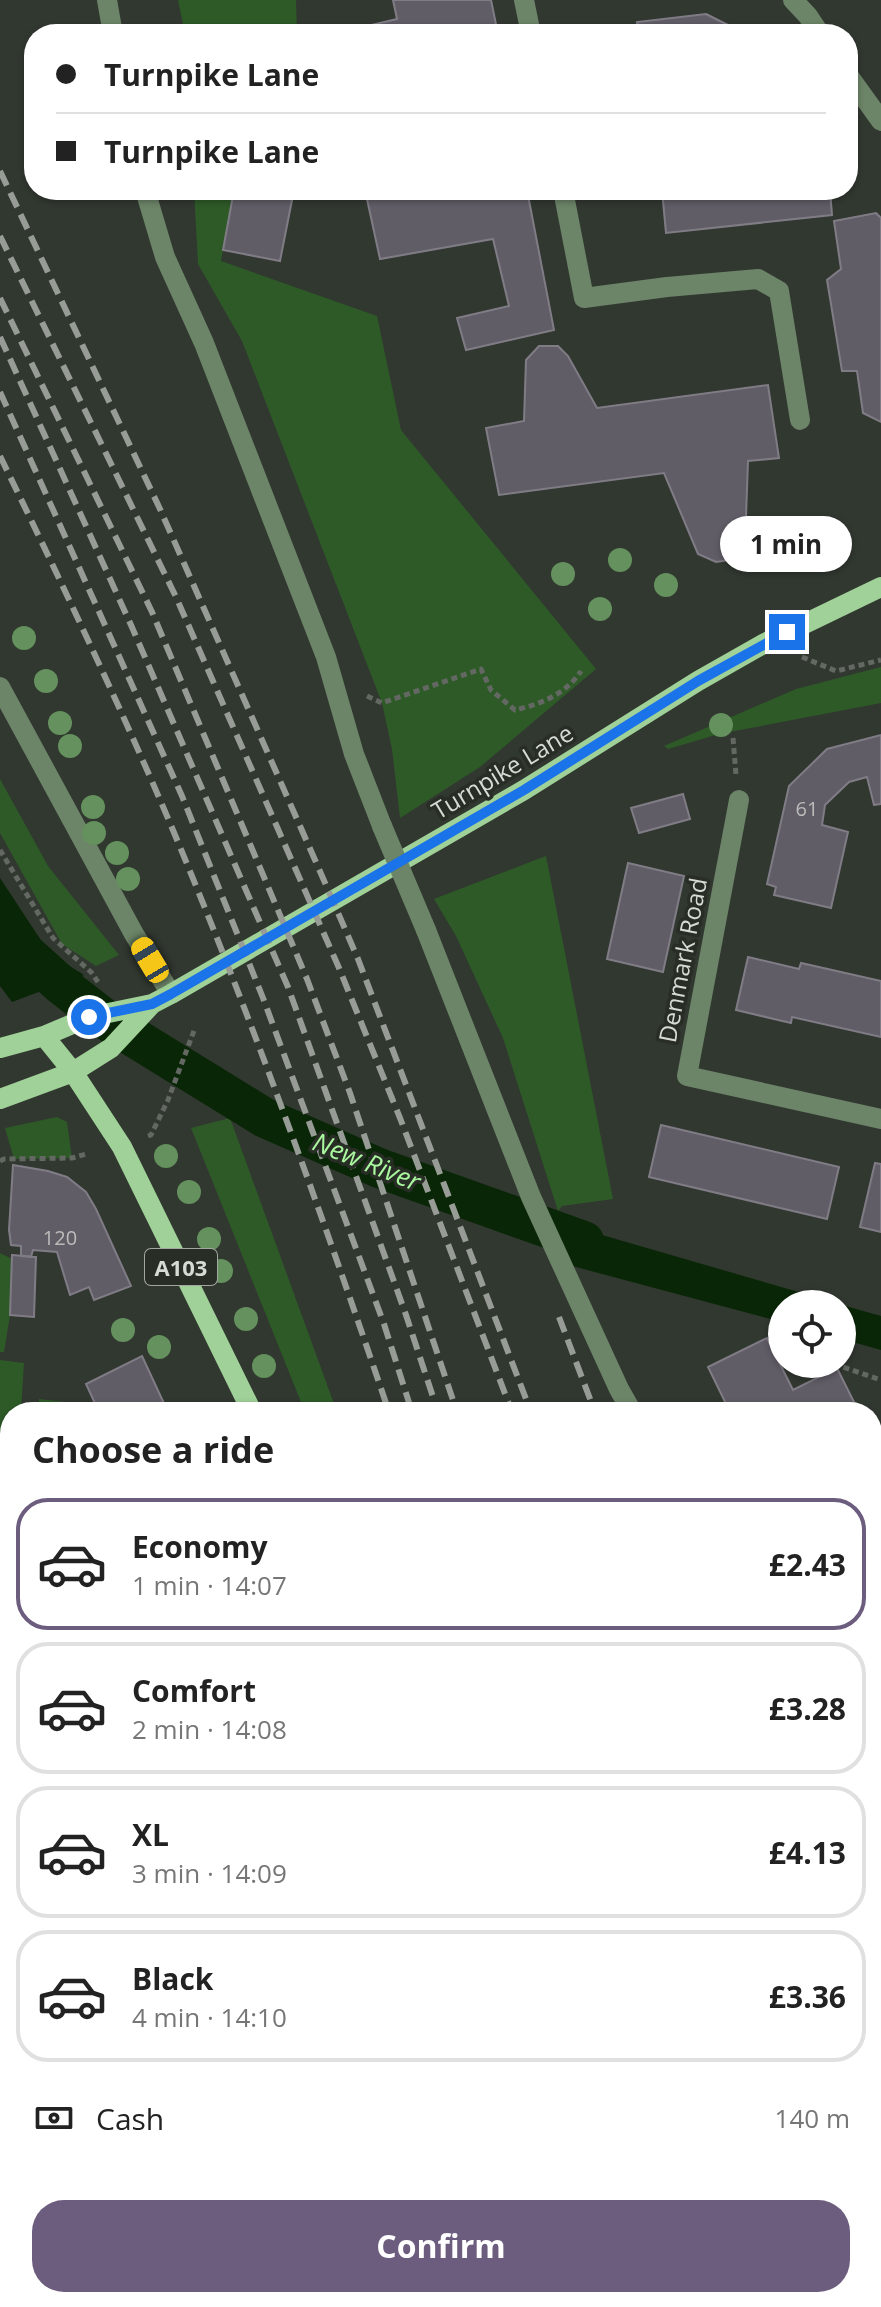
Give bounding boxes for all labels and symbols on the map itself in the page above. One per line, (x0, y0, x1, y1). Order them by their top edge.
callout: 1 min (721, 516, 853, 572)
route end (769, 614, 805, 650)
street label: Turnpike Lane (425, 716, 579, 826)
house number: 61 (796, 795, 818, 822)
street label: Denmark Road (650, 875, 714, 1045)
car (127, 933, 173, 987)
route start (71, 999, 107, 1035)
water label: New River (308, 1123, 428, 1200)
house number: 120 (43, 1224, 77, 1251)
road number: A103 (145, 1249, 217, 1285)

